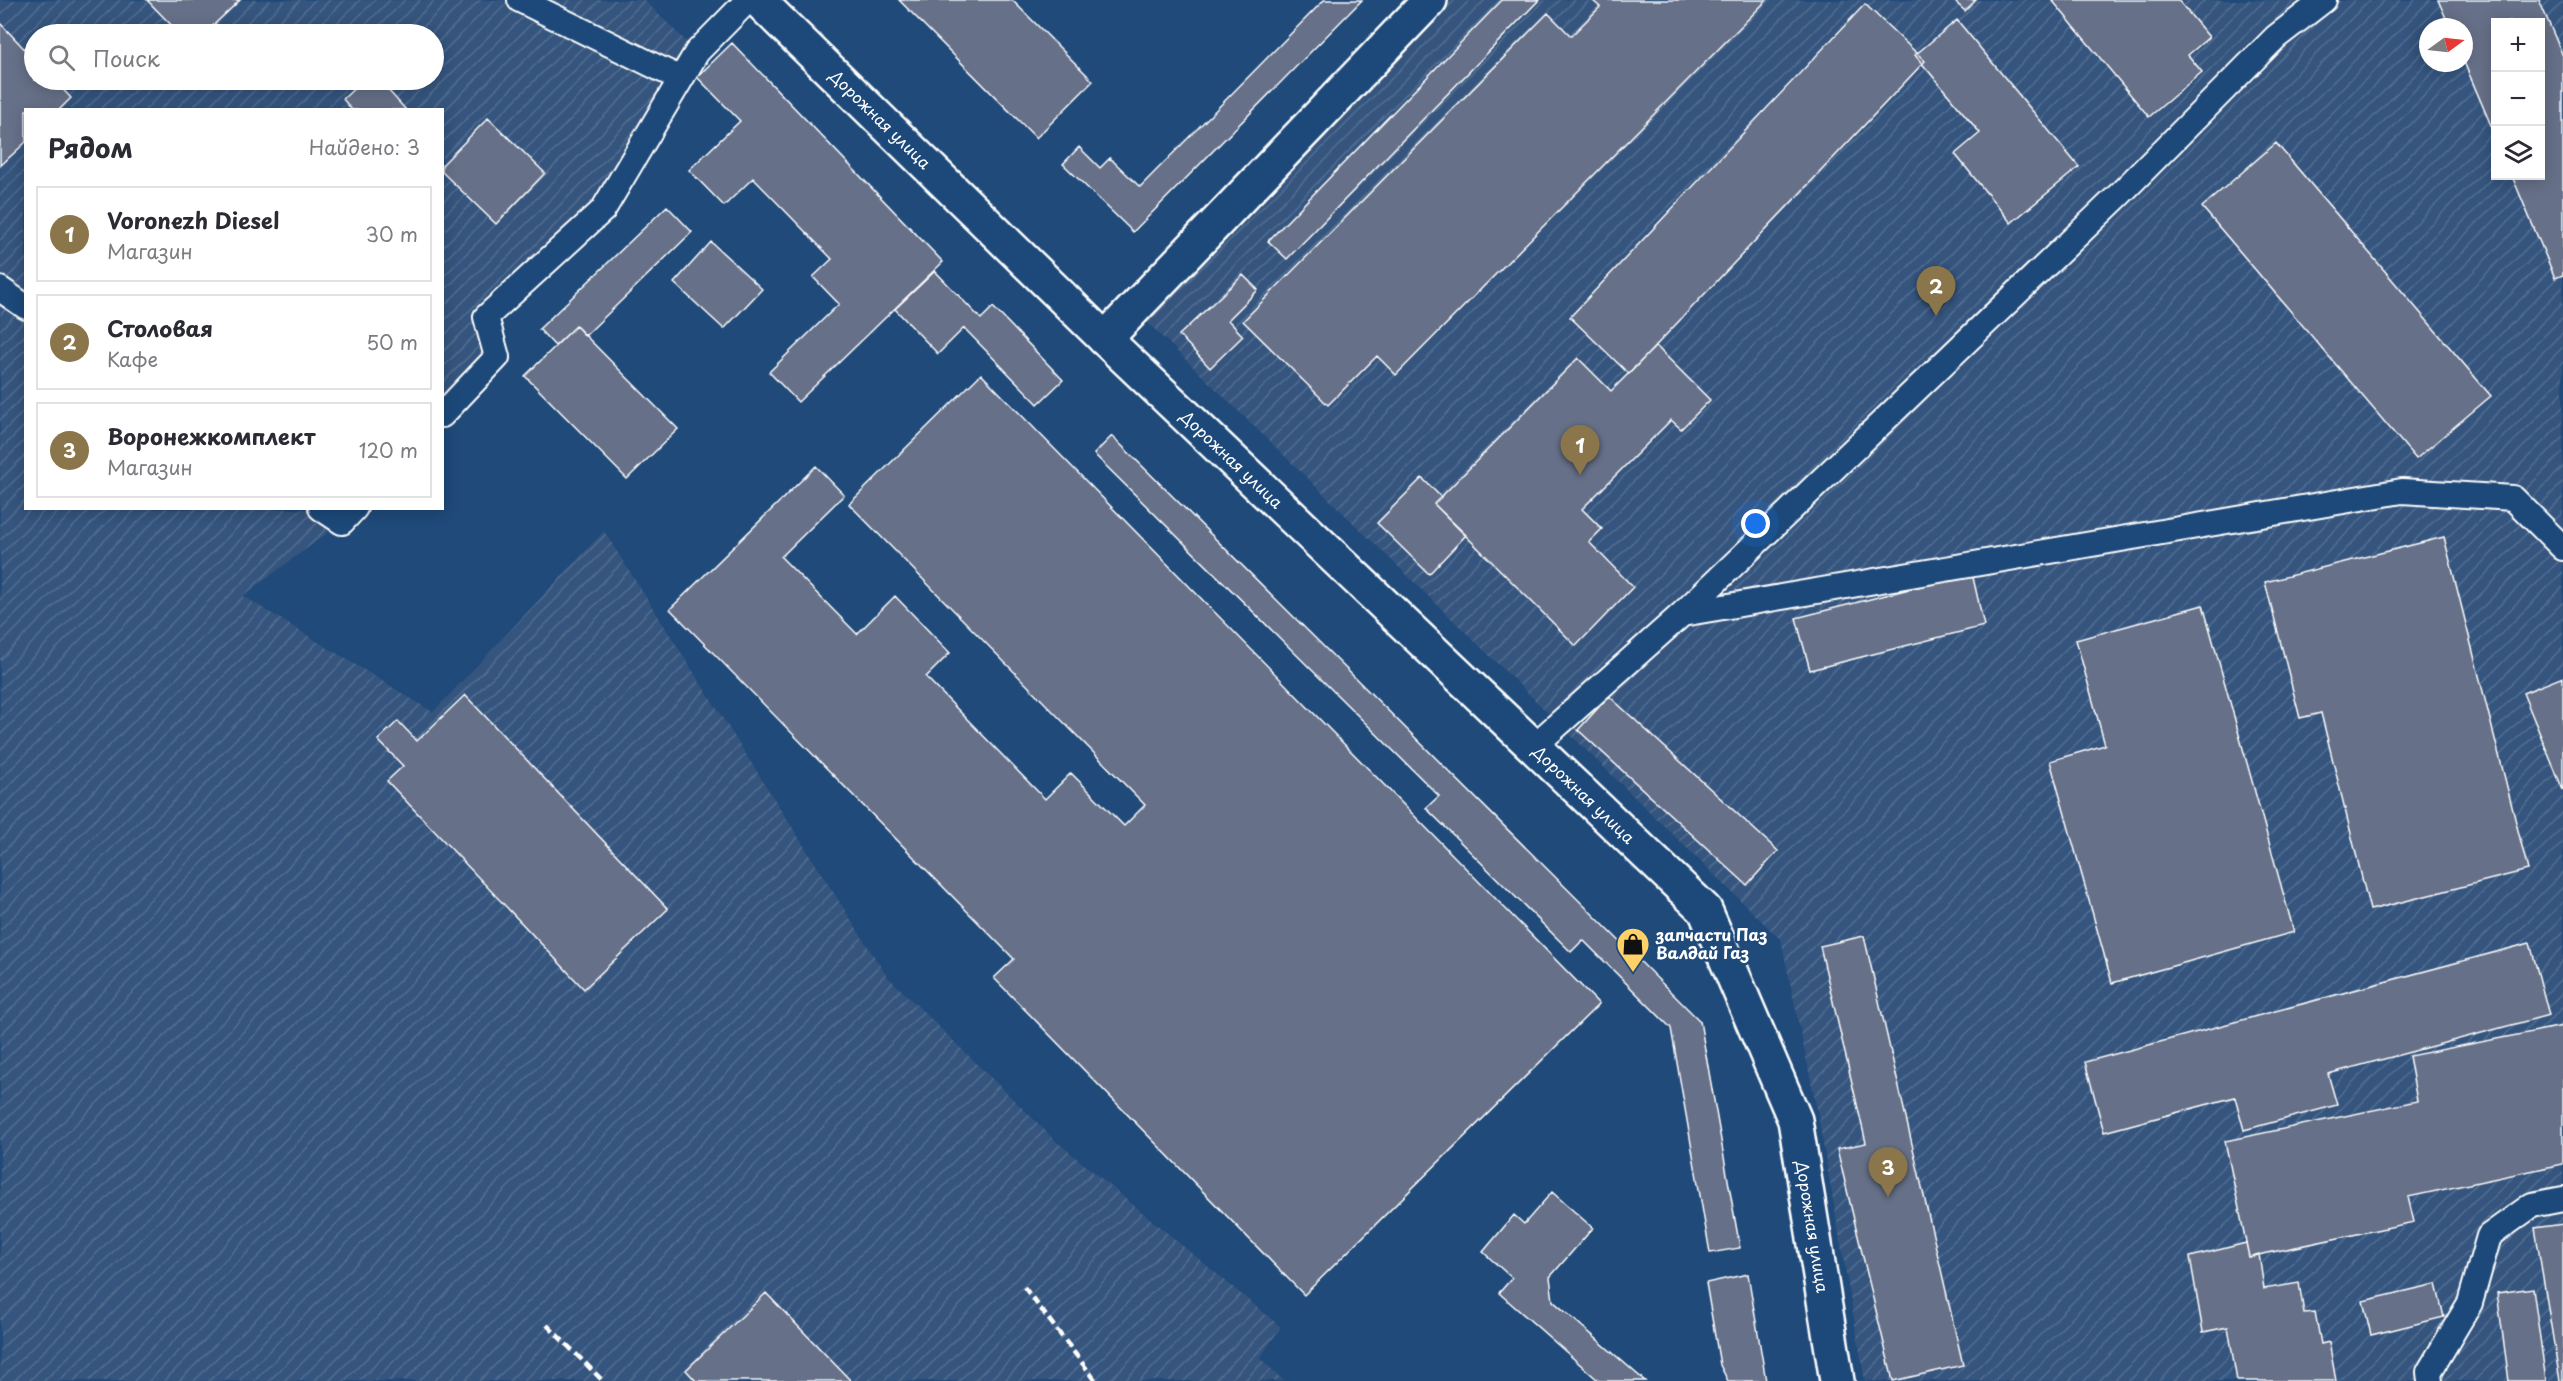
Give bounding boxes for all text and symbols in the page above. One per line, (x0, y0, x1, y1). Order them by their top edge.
north arrow (2419, 18, 2473, 72)
map controls (2491, 18, 2545, 180)
button: + (2491, 18, 2545, 72)
search box (24, 24, 444, 90)
icon: search (45, 41, 78, 74)
text: Поиск (93, 41, 160, 74)
street label: Дорожная улица (824, 63, 937, 174)
button: − (2491, 72, 2545, 126)
button: layers (2491, 126, 2545, 180)
text: Рядом (48, 128, 133, 167)
text: Найдено: 3 (309, 132, 420, 162)
text: Voronezh Diesel (107, 203, 279, 236)
text: 1 (65, 219, 74, 249)
text: 30 m (365, 219, 418, 249)
text: Магазин (107, 236, 193, 266)
pin: 2 (1916, 266, 1956, 316)
text: Столовая (107, 311, 213, 344)
text: 2 (62, 327, 77, 357)
text: 50 m (366, 327, 418, 357)
text: Кафе (107, 344, 158, 374)
street label: Дорожная улица (1175, 404, 1289, 513)
text: Воронежкомплект (107, 419, 315, 452)
pin: 1 (1560, 426, 1600, 475)
text: 3 (63, 435, 76, 465)
text: 120 m (359, 435, 418, 465)
text: Магазин (107, 452, 193, 482)
your location (1741, 509, 1770, 538)
street label: Дорожная улица (1527, 739, 1641, 848)
place label: запчасти Паз Валдай Газ (1655, 922, 1767, 964)
shop icon: запчасти Паз Валдай Газ (1615, 926, 1651, 973)
pin: 3 (1868, 1148, 1908, 1197)
street label: Дорожная улица (1791, 1158, 1836, 1294)

